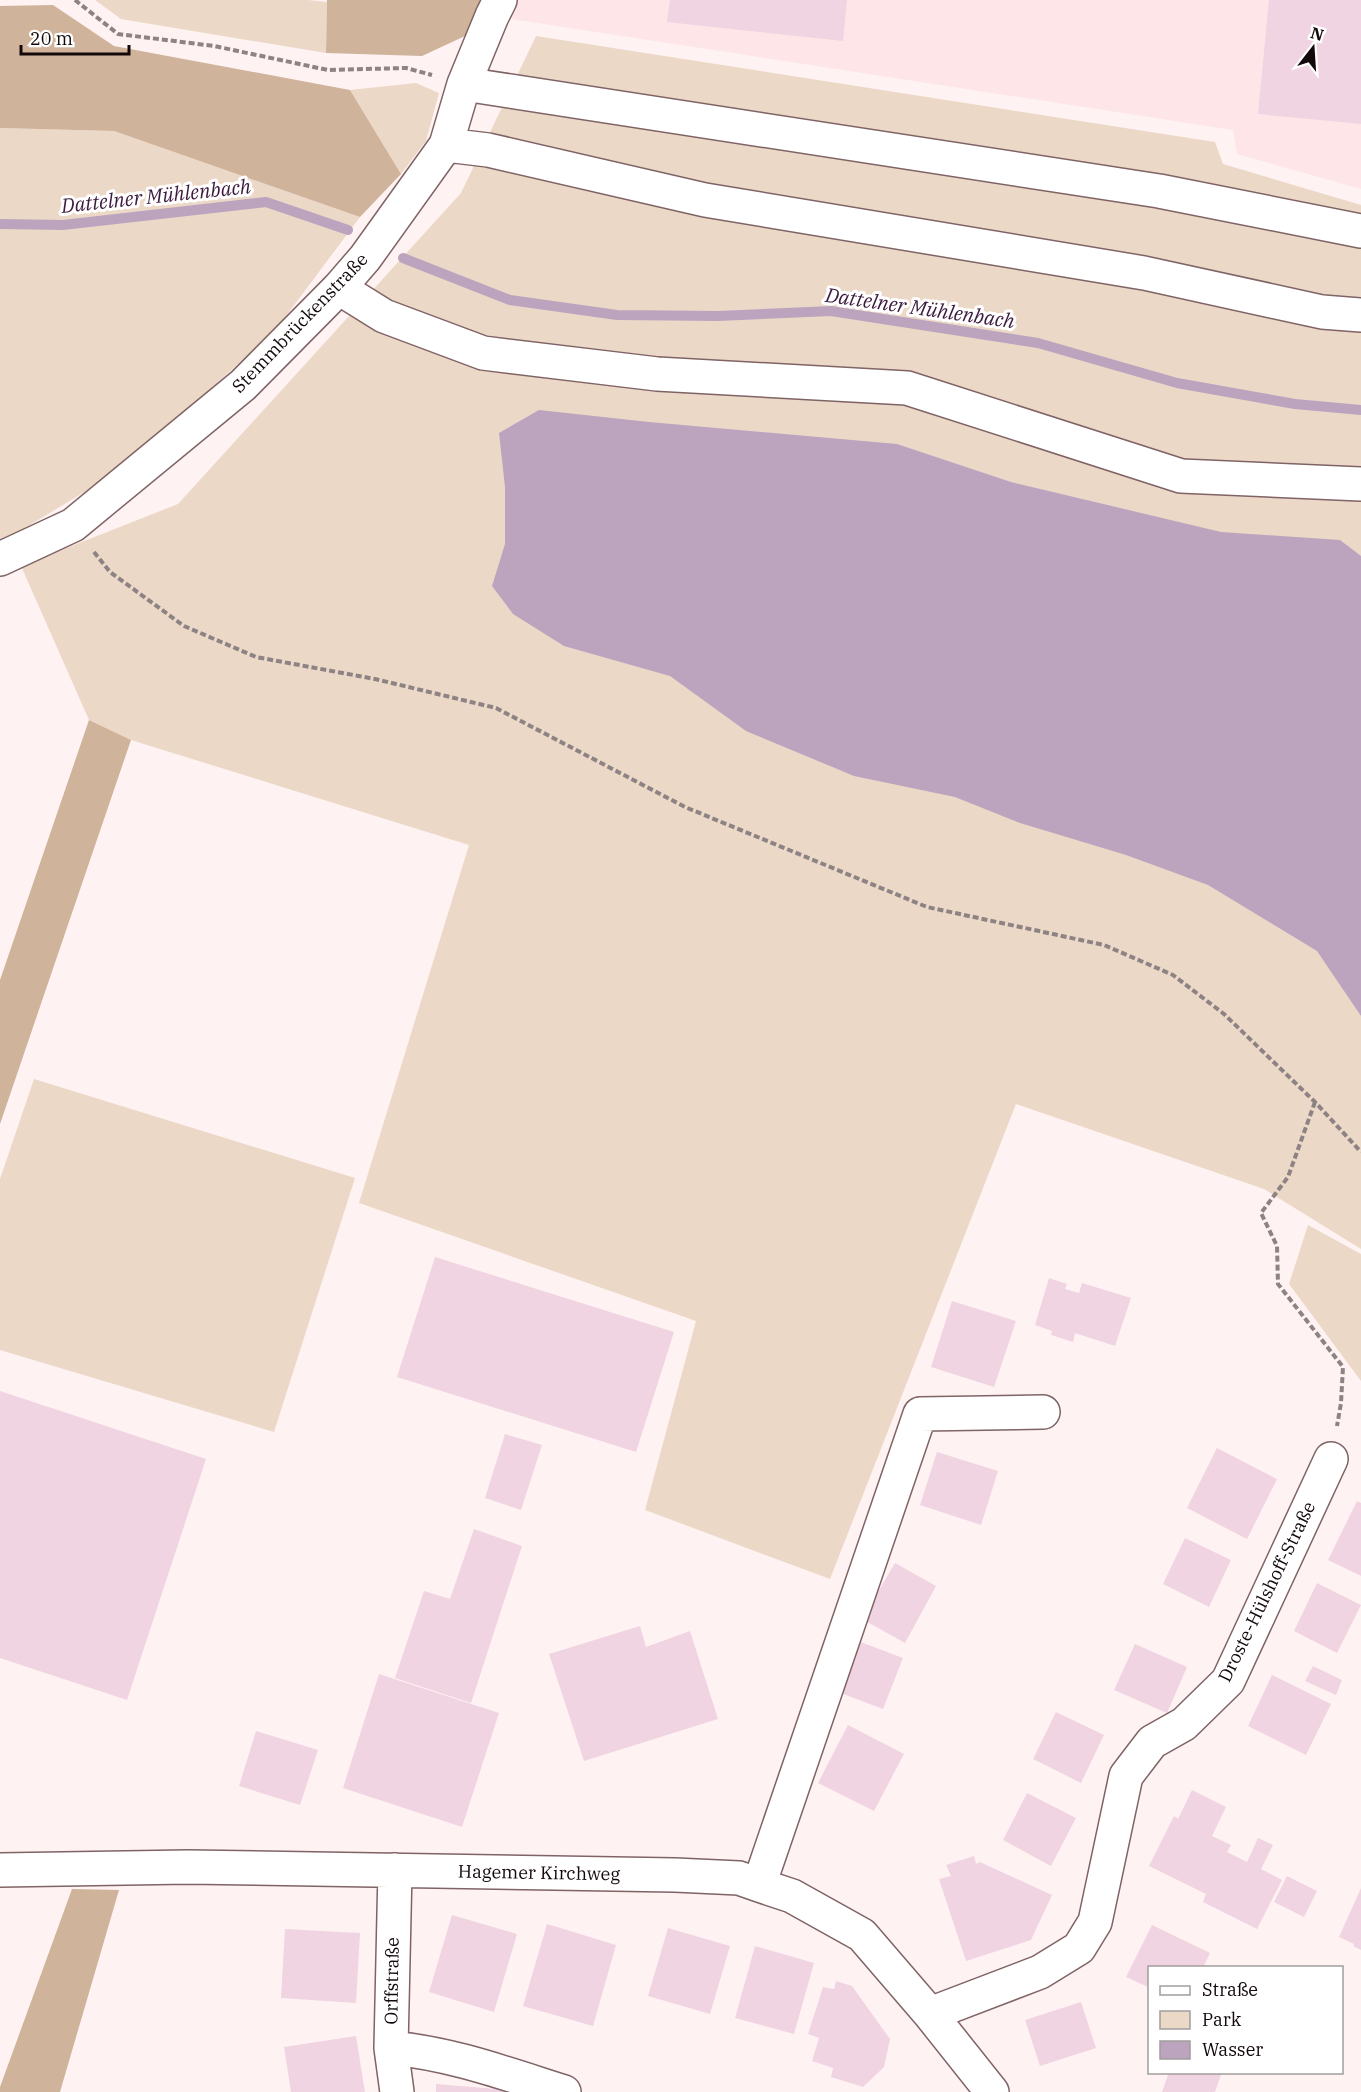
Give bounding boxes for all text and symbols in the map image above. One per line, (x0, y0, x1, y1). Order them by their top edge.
scale bar (21, 18, 129, 56)
north arrow (1283, 18, 1343, 78)
text: N (1308, 22, 1326, 45)
text: 20 m (30, 27, 73, 50)
water label: Dattelner Mühlenbach (59, 172, 252, 219)
street label: Stemmbrückenstraße (227, 248, 372, 397)
water label: Dattelner Mühlenbach (823, 281, 1016, 334)
street label: Droste-Hülshoff-Straße (1213, 1498, 1320, 1686)
street label: Hagemer Kirchweg (458, 1860, 621, 1885)
street label: Orffstraße (379, 1937, 404, 2025)
legend (1148, 1966, 1343, 2074)
text: Straße (1202, 1978, 1258, 2001)
text: Park (1202, 2008, 1242, 2031)
text: Wasser (1202, 2038, 1263, 2061)

